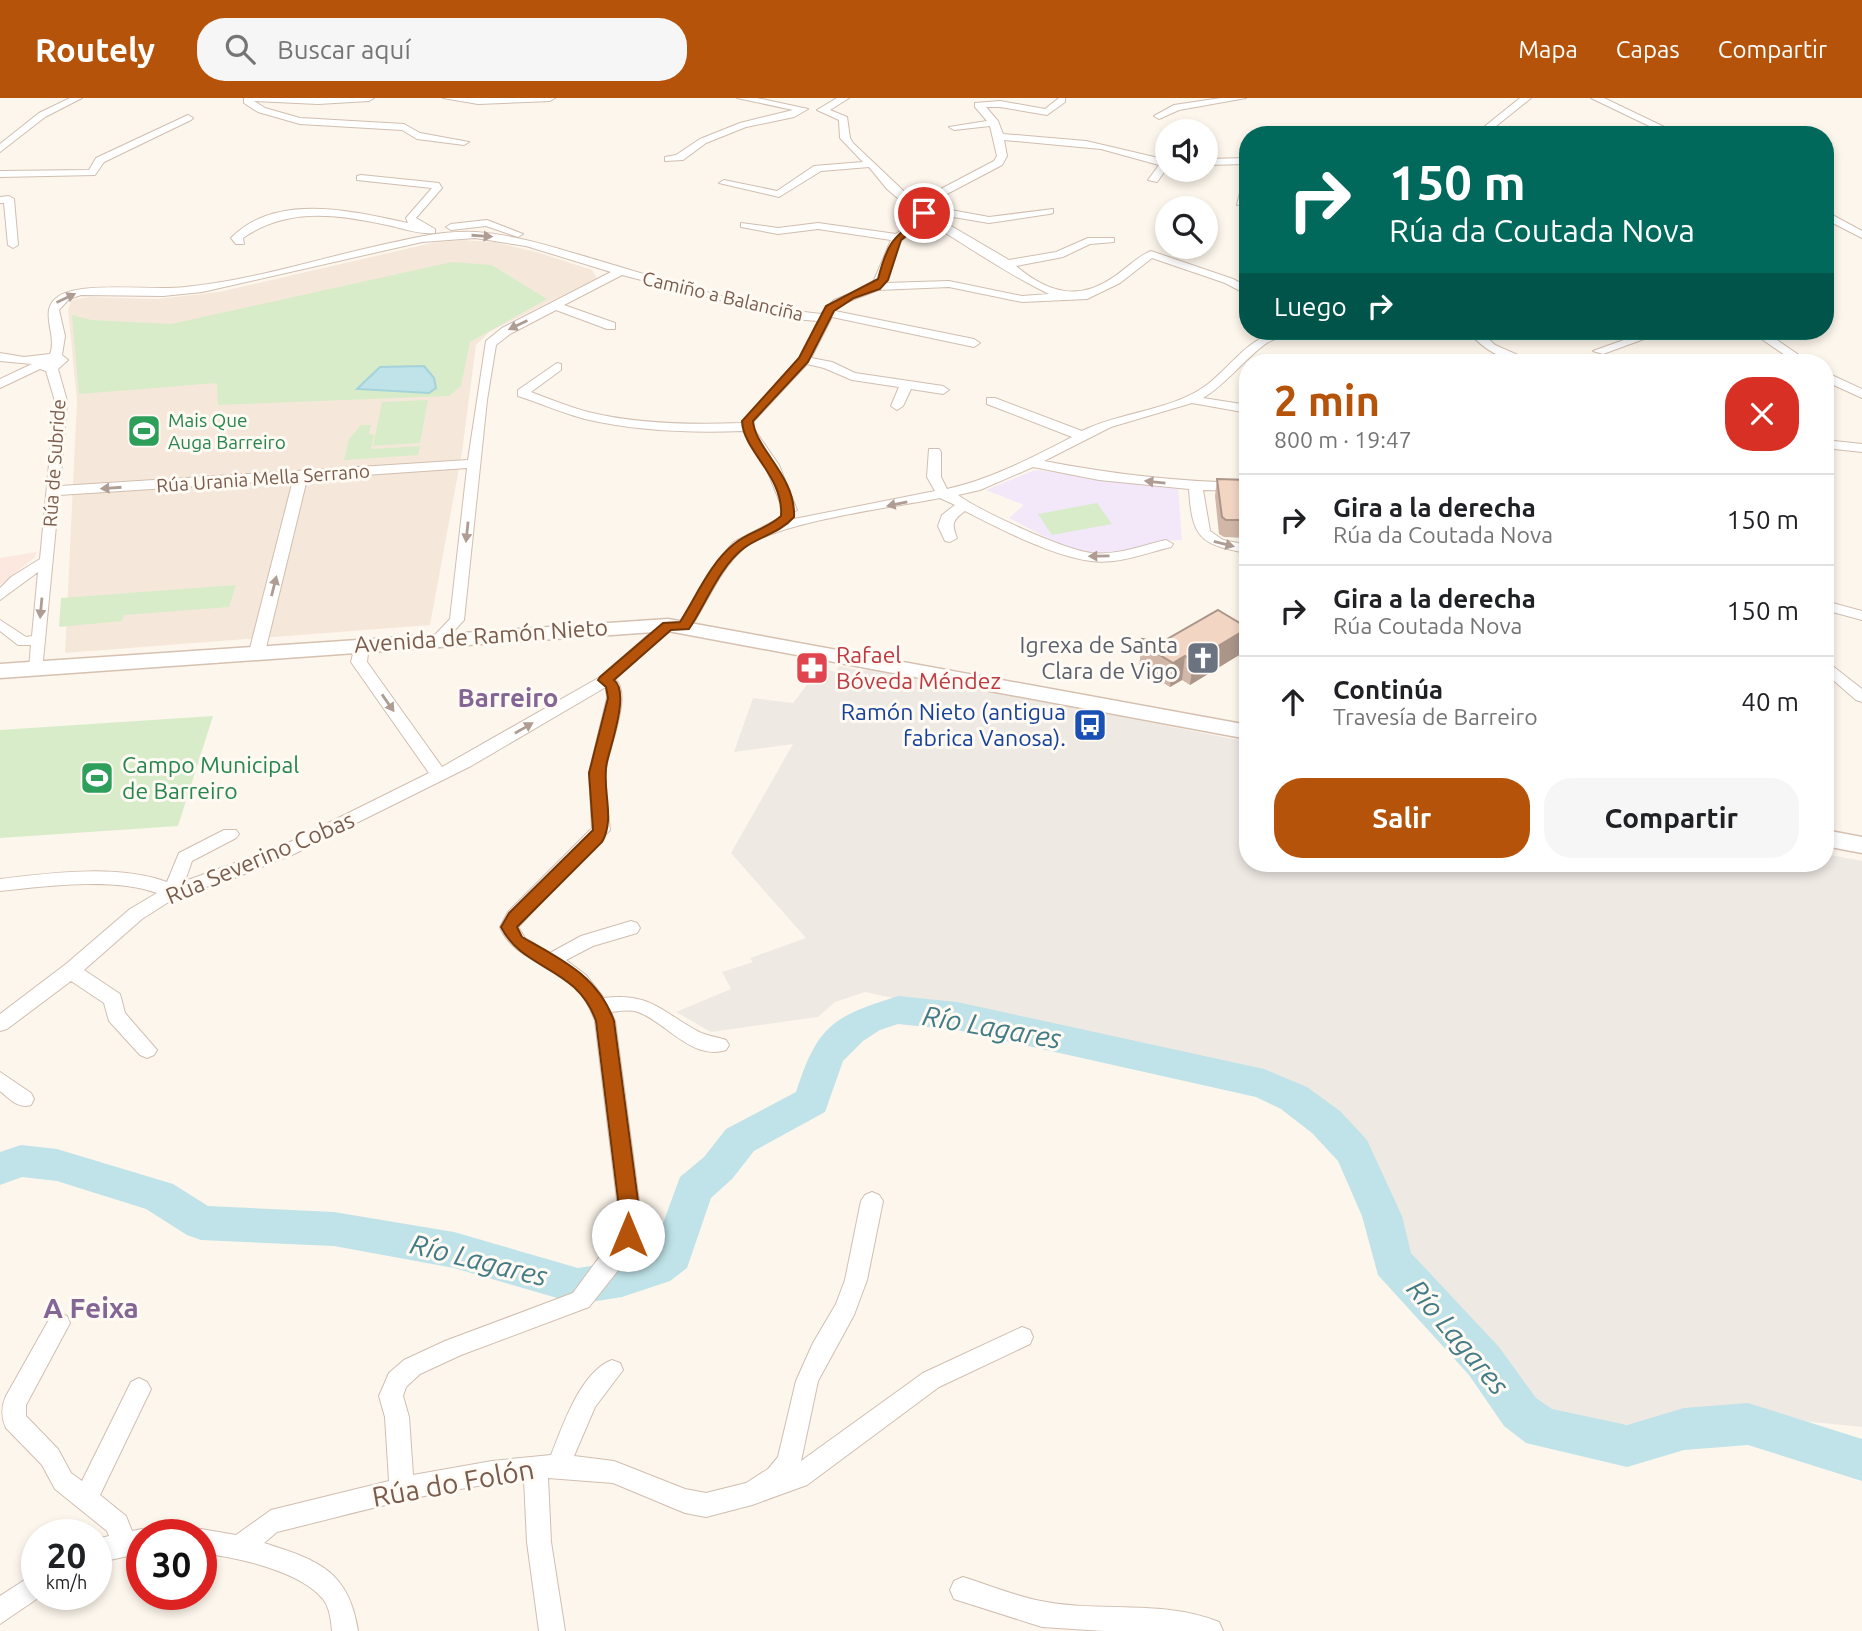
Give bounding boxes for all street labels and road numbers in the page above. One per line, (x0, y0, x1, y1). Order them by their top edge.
street label: Camiño a Balanciña (640, 267, 806, 325)
street label: Rúa de Subride (39, 398, 69, 528)
street label: Rúa Urania Mella Serrano (156, 460, 370, 496)
street label: Avenida de Ramón Nieto (353, 614, 609, 657)
street label: Rúa Severino Cobas (162, 807, 358, 909)
street label: Rúa do Folón (369, 1453, 536, 1512)

